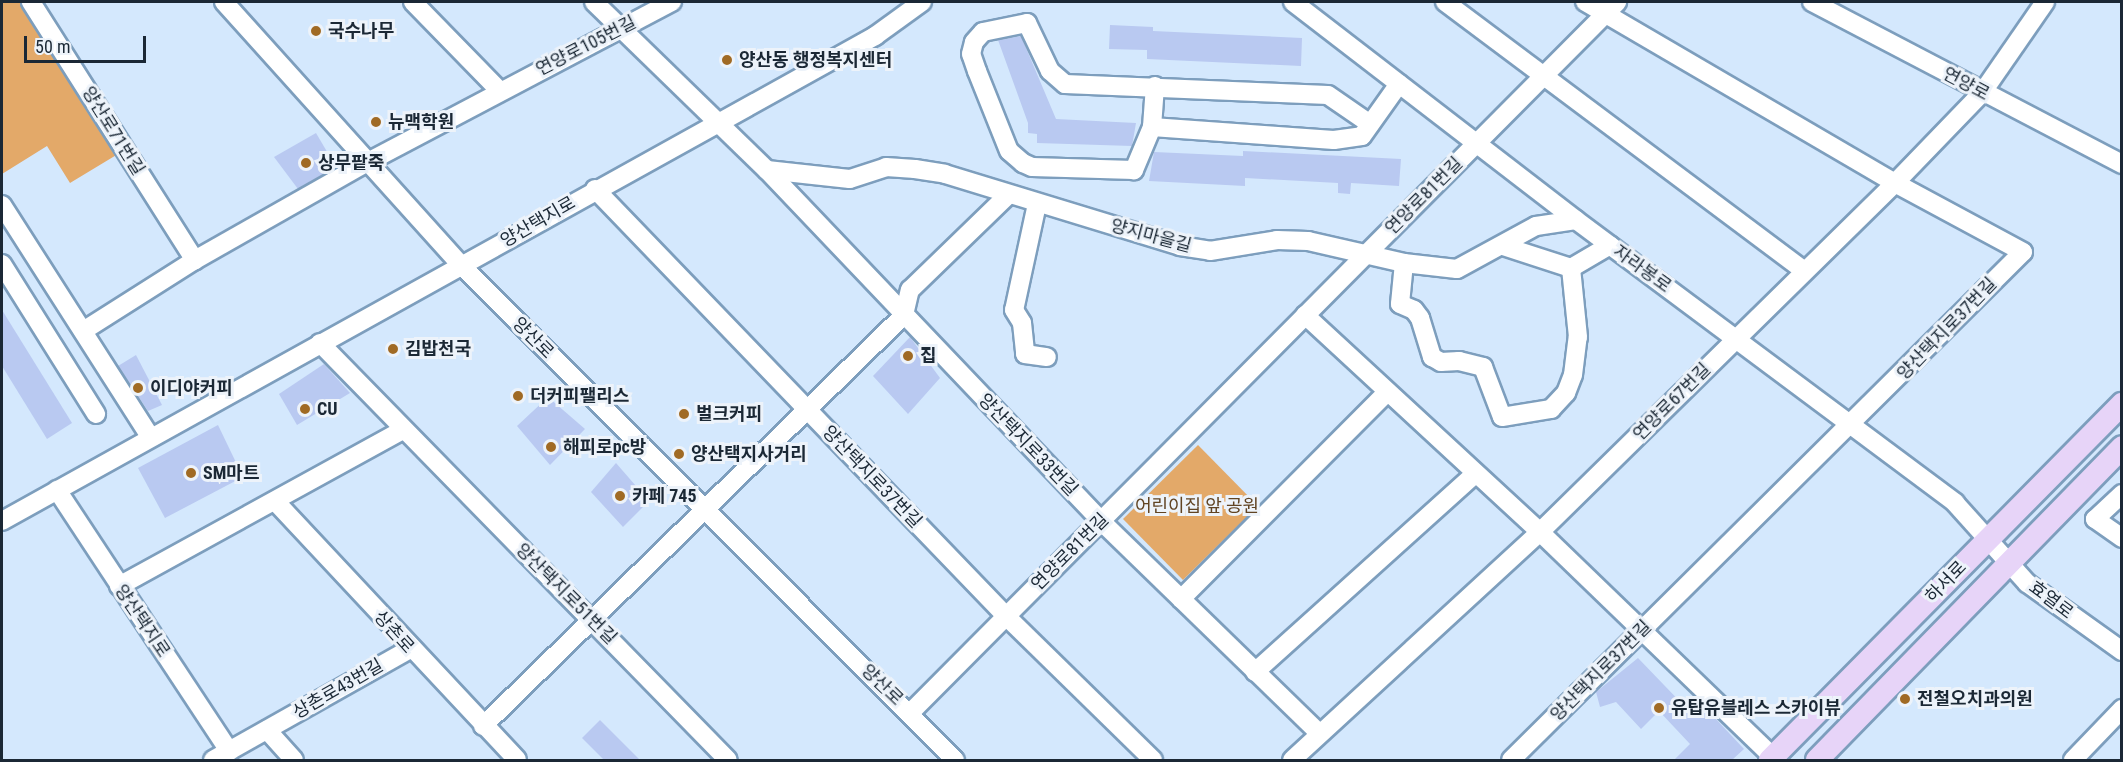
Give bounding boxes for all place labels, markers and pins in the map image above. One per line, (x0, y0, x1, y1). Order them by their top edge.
place label: 국수나무 (328, 20, 394, 42)
marker: 국수나무 (309, 24, 323, 38)
place label: 양산동 행정복지센터 (739, 49, 892, 71)
marker: 양산동 행정복지센터 (720, 53, 734, 67)
place label: 뉴맥학원 (388, 111, 454, 133)
marker: 뉴맥학원 (369, 115, 383, 129)
place label: 상무팥죽 (318, 152, 384, 174)
marker: 상무팥죽 (299, 156, 313, 170)
place label: 김밥천국 (405, 338, 471, 360)
marker: 김밥천국 (386, 342, 400, 356)
place label: 집 (920, 345, 937, 367)
marker: 집 (901, 349, 915, 363)
place label: 이디야커피 (150, 377, 233, 399)
marker: 이디야커피 (131, 381, 145, 395)
place label: 더커피팰리스 (530, 385, 629, 407)
marker: 더커피팰리스 (511, 389, 525, 403)
place label: CU (317, 398, 338, 420)
marker: CU (298, 402, 312, 416)
place label: 벌크커피 (696, 403, 762, 425)
marker: 벌크커피 (677, 407, 691, 421)
place label: 해피로pc방 (563, 436, 646, 458)
marker: 해피로pc방 (544, 440, 558, 454)
place label: 양산택지사거리 (691, 443, 807, 465)
marker: 양산택지사거리 (672, 447, 686, 461)
place label: SM마트 (203, 462, 259, 484)
marker: SM마트 (184, 466, 198, 480)
place label: 카페 745 (632, 485, 697, 507)
marker: 카페 745 (613, 489, 627, 503)
place label: 전철오치과의원 (1917, 688, 2033, 710)
marker: 전철오치과의원 (1898, 692, 1912, 706)
place label: 유탑유블레스 스카이뷰 (1671, 697, 1841, 719)
marker: 유탑유블레스 스카이뷰 (1652, 701, 1666, 715)

